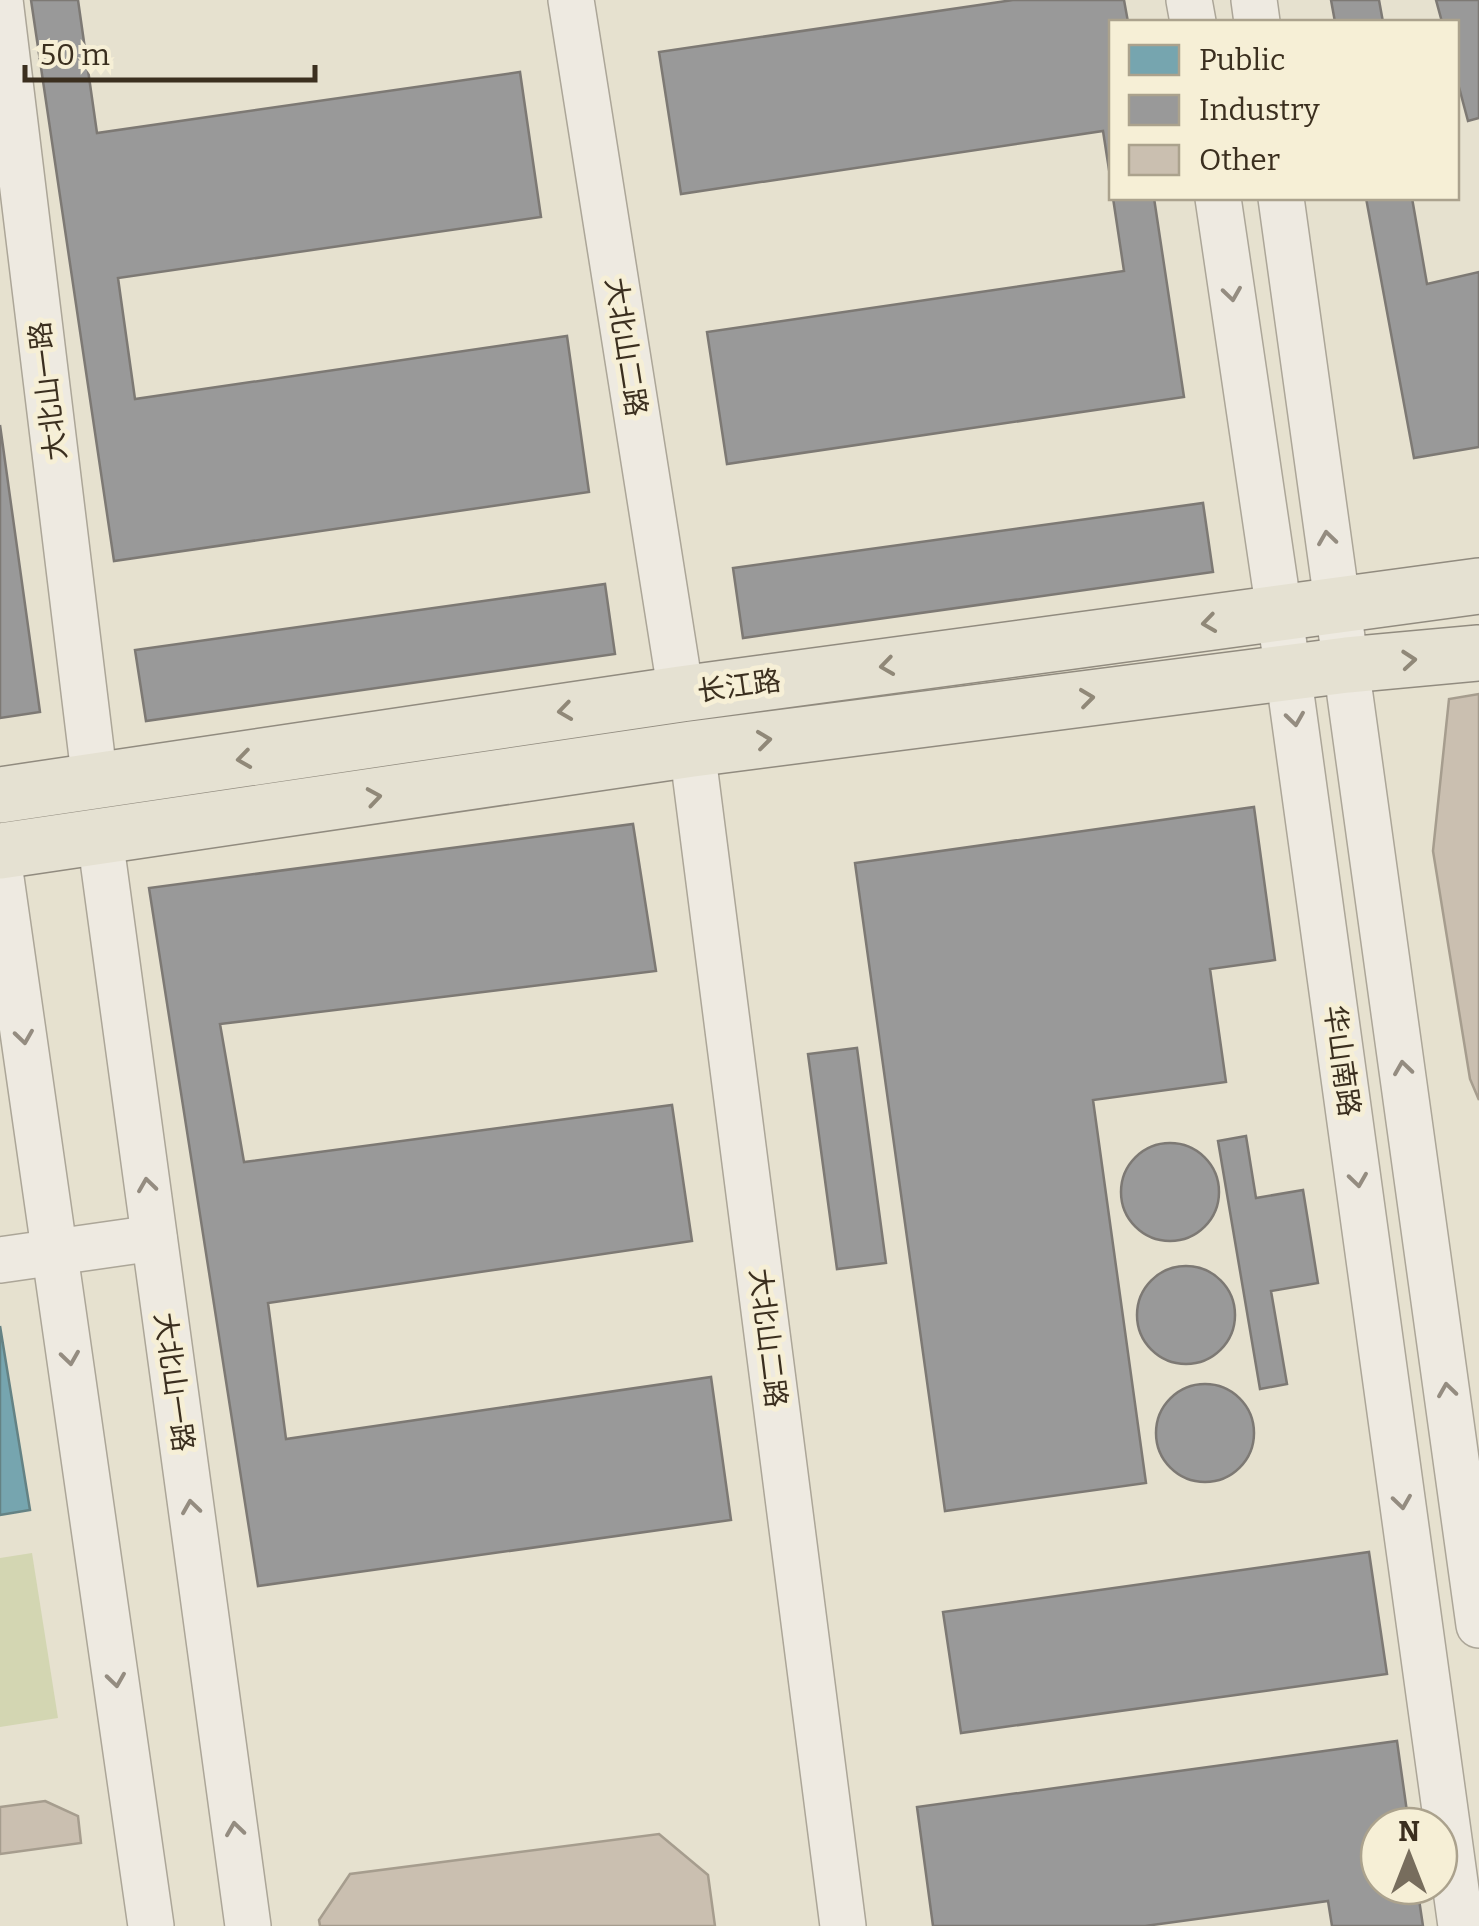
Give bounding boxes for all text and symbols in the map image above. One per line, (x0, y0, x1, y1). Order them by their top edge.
scale bar (25, 20, 315, 82)
legend (1109, 20, 1459, 200)
text: 50 m (40, 37, 110, 73)
text: Public (1199, 42, 1285, 78)
text: Industry (1199, 92, 1320, 128)
text: Other (1199, 142, 1280, 178)
street label: 大北山二路 (599, 275, 653, 419)
one-way arrow (1221, 286, 1242, 302)
street label: 大北山一路 (23, 320, 73, 462)
one-way arrow (1317, 530, 1338, 547)
one-way arrow (1201, 612, 1218, 633)
one-way arrow (1402, 649, 1418, 671)
one-way arrow (879, 655, 895, 676)
street label: 长江路 (695, 664, 783, 708)
one-way arrow (1078, 689, 1095, 710)
one-way arrow (557, 700, 574, 721)
one-way arrow (1283, 711, 1304, 728)
one-way arrow (757, 730, 773, 751)
one-way arrow (235, 748, 252, 769)
one-way arrow (365, 788, 382, 809)
street label: 华山南路 (1318, 1003, 1366, 1119)
one-way arrow (12, 1028, 33, 1045)
one-way arrow (1393, 1060, 1414, 1076)
one-way arrow (1347, 1172, 1368, 1188)
one-way arrow (137, 1177, 158, 1193)
street label: 大北山二路 (743, 1267, 793, 1409)
street label: 大北山一路 (148, 1310, 200, 1454)
one-way arrow (58, 1350, 79, 1367)
one-way arrow (1437, 1382, 1458, 1398)
one-way arrow (1391, 1494, 1412, 1510)
one-way arrow (181, 1499, 202, 1516)
one-way arrow (104, 1672, 125, 1688)
north arrow (1359, 1806, 1459, 1906)
text: N (1398, 1815, 1420, 1848)
one-way arrow (225, 1821, 246, 1838)

